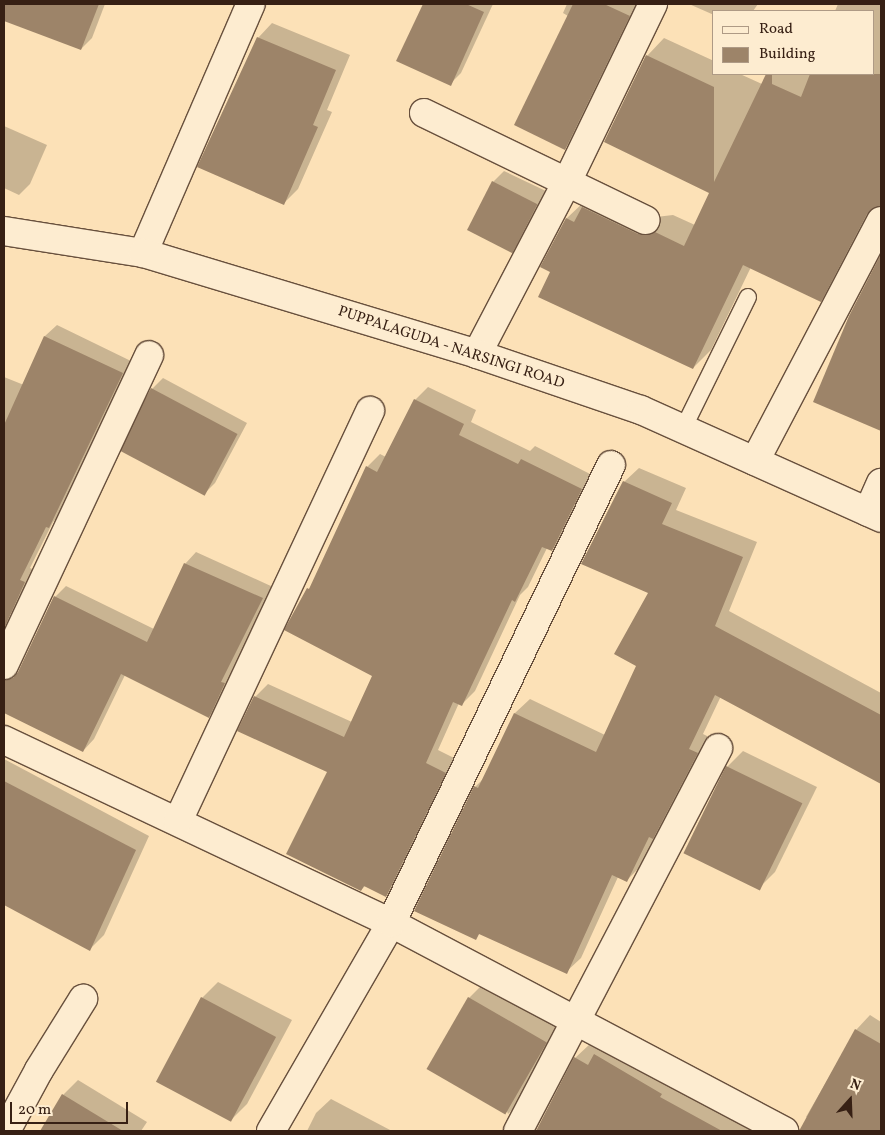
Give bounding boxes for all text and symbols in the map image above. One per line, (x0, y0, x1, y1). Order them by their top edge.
legend (712, 10, 875, 75)
text: Road (759, 19, 793, 40)
text: Building (759, 44, 815, 65)
street label: PUPPALAGUDA - NARSINGI ROAD (335, 303, 567, 393)
north arrow (825, 1075, 875, 1125)
text: N (847, 1075, 863, 1096)
scale bar (12, 1092, 130, 1124)
text: 20 m (18, 1100, 51, 1121)

